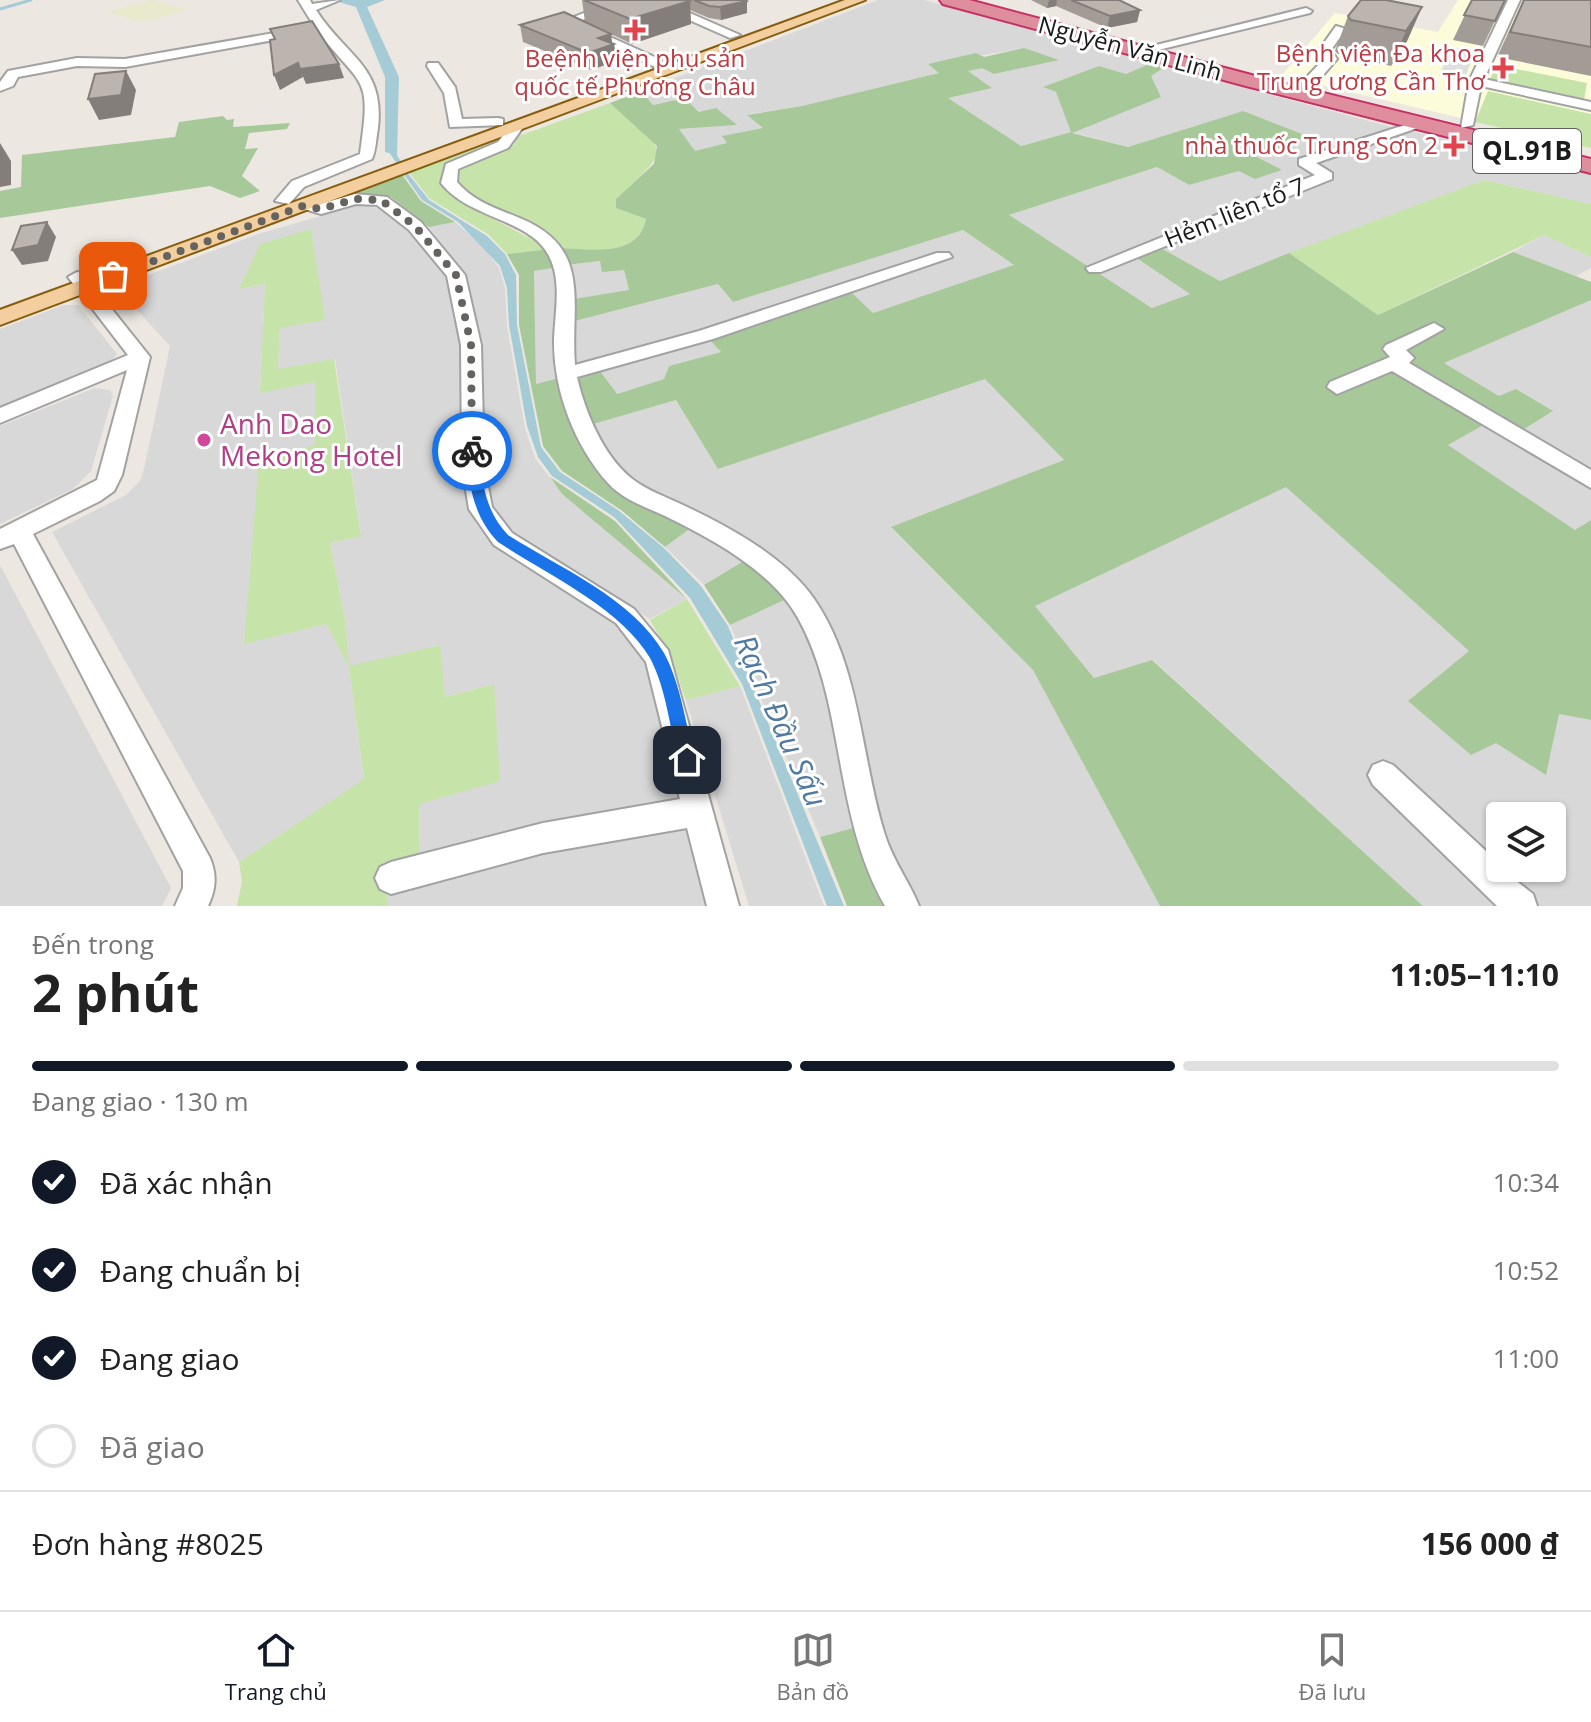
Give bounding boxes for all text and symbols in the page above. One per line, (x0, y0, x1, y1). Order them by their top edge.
street label: Nguyễn Văn Linh (1035, 7, 1226, 88)
marker: Beệnh viện phụ sản quốc tế Phương Châu (624, 19, 646, 41)
place label: Bệnh viện Đa khoa Trung ương Cần Thơ (1257, 36, 1486, 97)
place label: Beệnh viện phụ sản quốc tế Phương Châu (514, 41, 756, 102)
marker: Bệnh viện Đa khoa Trung ương Cần Thơ (1492, 57, 1514, 79)
place label: nhà thuốc Trung Sơn 2 (1185, 128, 1438, 161)
road number: QL.91B (1473, 129, 1581, 173)
marker: nhà thuốc Trung Sơn 2 (1445, 137, 1463, 155)
street label: Hẻm liên tổ 7 (1159, 168, 1310, 255)
pin (79, 242, 147, 310)
icon: bag (91, 254, 135, 298)
place label: Anh Dao Mekong Hotel (220, 404, 402, 474)
courier (432, 411, 512, 491)
icon: bike (450, 429, 494, 473)
marker: Anh Dao Mekong Hotel (195, 431, 213, 449)
water label: Rạch Đầu Sấu (725, 628, 838, 813)
pin (653, 726, 721, 794)
icon: home (665, 738, 709, 782)
map controls (1486, 802, 1566, 882)
button: layers (1486, 802, 1566, 882)
text: Đến trong (32, 926, 154, 962)
text: 11:05–11:10 (1390, 954, 1559, 995)
text: 2 phút (32, 956, 199, 1027)
text: Đang giao · 130 m (32, 1083, 249, 1119)
icon: check (32, 1160, 76, 1204)
text: Đã xác nhận (100, 1162, 273, 1203)
text: 10:34 (1493, 1164, 1559, 1200)
icon: check (32, 1248, 76, 1292)
text: Đang chuẩn bị (100, 1250, 301, 1291)
text: 10:52 (1493, 1252, 1559, 1288)
icon: check (32, 1336, 76, 1380)
text: Đang giao (100, 1338, 240, 1379)
text: 11:00 (1493, 1340, 1559, 1376)
text: Đã giao (100, 1426, 205, 1467)
text: Đơn hàng #8025 (32, 1523, 264, 1564)
text: 156 000 ₫ (1421, 1523, 1559, 1564)
tab: Trang chủ (225, 1628, 327, 1706)
tab: Bản đồ (777, 1628, 849, 1706)
tab: Đã lưu (1299, 1628, 1366, 1706)

